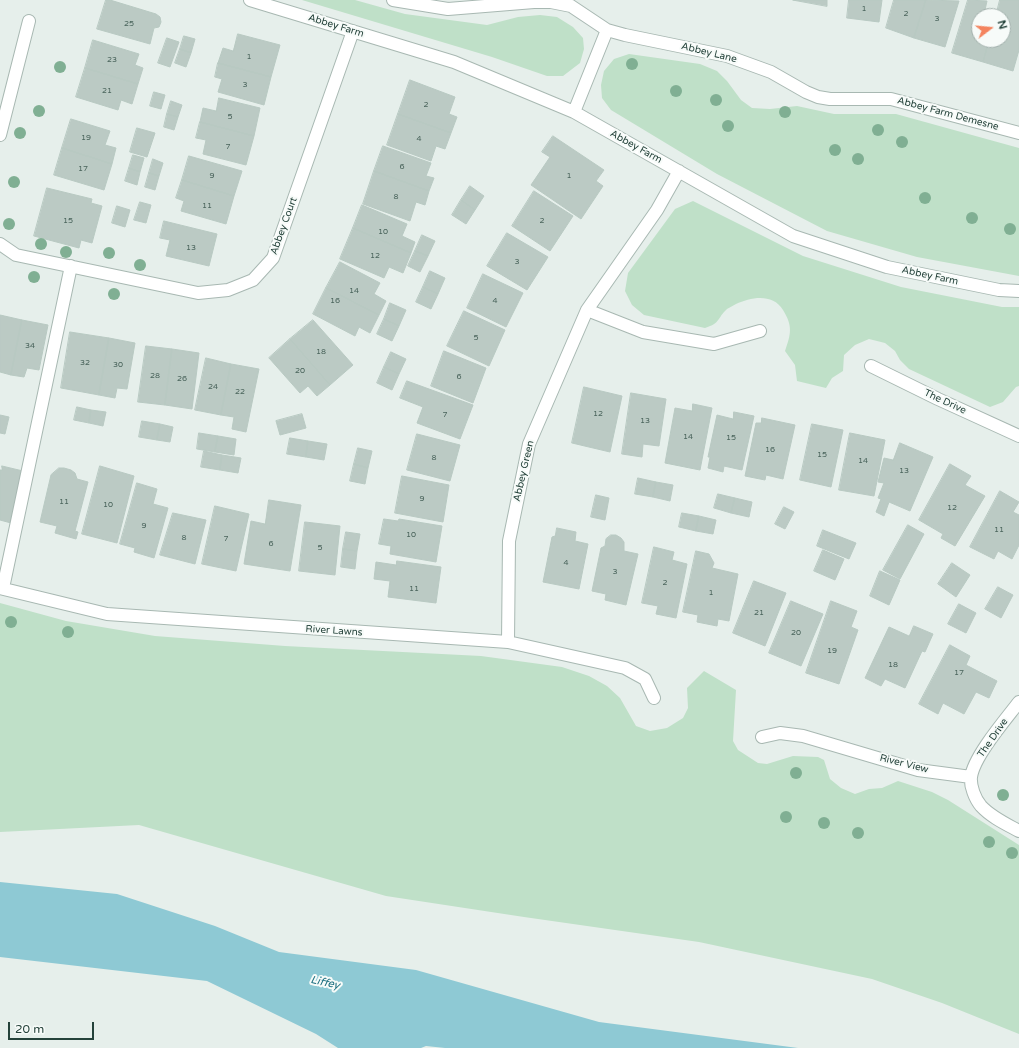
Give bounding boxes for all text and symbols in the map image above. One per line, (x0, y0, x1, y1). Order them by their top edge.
house number: 1 (861, 4, 867, 14)
north arrow (971, 8, 1011, 48)
house number: 2 (903, 9, 909, 19)
street label: Abbey Farm (307, 12, 365, 40)
house number: 3 (934, 14, 940, 24)
house number: 25 (124, 19, 134, 29)
text: N (995, 19, 1010, 31)
street label: Abbey Lane (680, 40, 738, 66)
house number: 1 (246, 52, 252, 62)
house number: 23 (107, 55, 117, 65)
house number: 3 (242, 80, 248, 90)
house number: 21 (102, 86, 112, 96)
street label: Abbey Farm Demesne (896, 95, 1000, 133)
house number: 2 (423, 100, 429, 110)
house number: 5 (227, 112, 233, 122)
street label: Abbey Farm (608, 128, 664, 166)
house number: 19 (81, 133, 91, 143)
house number: 4 (416, 134, 422, 144)
house number: 7 (225, 142, 231, 152)
house number: 6 (399, 162, 405, 172)
house number: 17 (78, 164, 88, 174)
house number: 9 (209, 171, 215, 181)
house number: 1 (566, 171, 572, 181)
house number: 8 (393, 192, 399, 202)
street label: Abbey Court (268, 196, 300, 256)
house number: 11 (202, 201, 212, 211)
house number: 15 (63, 216, 73, 226)
house number: 2 (539, 216, 545, 226)
house number: 10 (378, 227, 388, 237)
house number: 13 (186, 243, 196, 253)
house number: 12 (370, 251, 380, 261)
house number: 3 (514, 257, 520, 267)
street label: Abbey Farm (901, 264, 959, 288)
house number: 14 (349, 286, 359, 296)
house number: 16 (330, 296, 340, 306)
house number: 4 (492, 296, 498, 306)
house number: 5 (473, 333, 479, 343)
house number: 34 (25, 341, 35, 351)
house number: 18 (316, 347, 326, 357)
house number: 32 (80, 358, 90, 368)
house number: 30 (113, 360, 123, 370)
house number: 20 (295, 366, 305, 376)
house number: 28 (150, 371, 160, 381)
house number: 6 (456, 372, 462, 382)
house number: 26 (177, 374, 187, 384)
house number: 24 (208, 382, 218, 392)
house number: 22 (235, 387, 245, 397)
street label: The Drive (922, 387, 968, 417)
house number: 12 (593, 409, 603, 419)
house number: 7 (442, 410, 448, 420)
house number: 13 (640, 416, 650, 426)
house number: 14 (683, 432, 693, 442)
house number: 15 (726, 433, 736, 443)
street label: Abbey Green (511, 439, 537, 503)
house number: 16 (765, 445, 775, 455)
house number: 15 (817, 450, 827, 460)
house number: 8 (431, 453, 437, 463)
house number: 14 (858, 456, 868, 466)
house number: 13 (899, 466, 909, 476)
house number: 9 (419, 494, 425, 504)
house number: 11 (59, 497, 69, 507)
house number: 10 (103, 500, 113, 510)
house number: 12 (947, 503, 957, 513)
house number: 9 (141, 521, 147, 531)
house number: 11 (994, 525, 1004, 535)
house number: 10 (406, 530, 416, 540)
house number: 8 (181, 533, 187, 543)
house number: 7 (223, 534, 229, 544)
house number: 6 (268, 539, 274, 549)
house number: 5 (317, 543, 323, 553)
house number: 4 (563, 558, 569, 568)
house number: 3 (612, 567, 618, 577)
house number: 2 (662, 578, 668, 588)
house number: 11 (409, 584, 419, 594)
house number: 1 (708, 588, 714, 598)
house number: 21 (754, 608, 764, 618)
street label: River Lawns (305, 623, 363, 639)
house number: 20 (791, 628, 801, 638)
house number: 19 (827, 646, 837, 656)
house number: 18 (888, 660, 898, 670)
house number: 17 (954, 668, 964, 678)
street label: The Drive (975, 716, 1011, 760)
street label: River View (878, 752, 930, 776)
water label: Liffey (309, 973, 341, 993)
scale bar (10, 1014, 96, 1040)
text: 20 m (15, 1022, 44, 1036)

